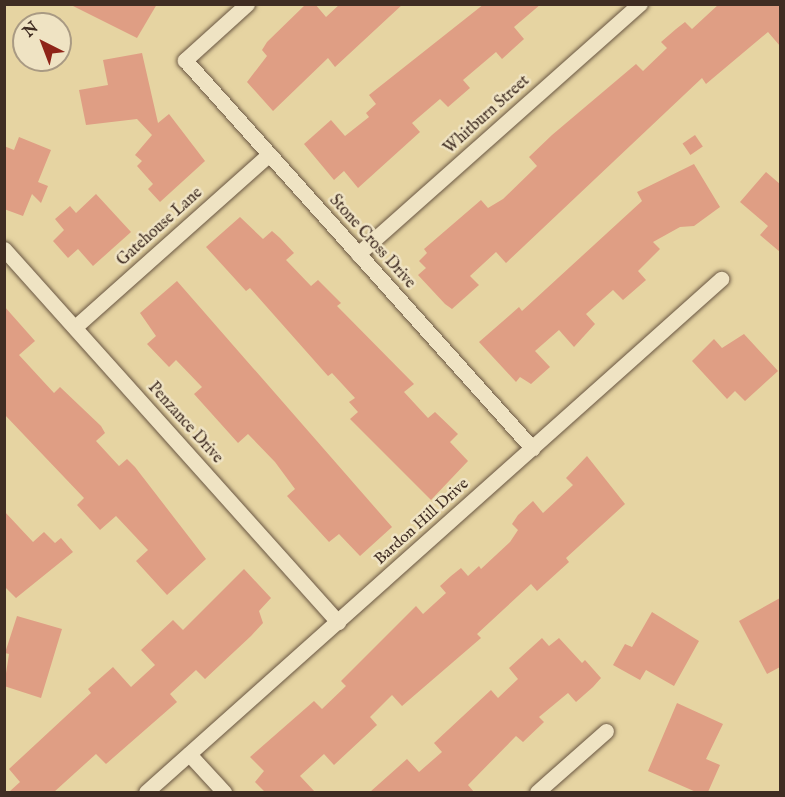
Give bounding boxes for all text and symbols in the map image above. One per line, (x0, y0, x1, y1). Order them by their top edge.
north arrow (12, 12, 72, 72)
text: N (19, 18, 43, 42)
street label: Whitburn Street (440, 72, 534, 158)
street label: Gatehouse Lane (113, 184, 207, 270)
street label: Stone Cross Drive (325, 191, 419, 293)
street label: Penzance Drive (143, 378, 227, 468)
street label: Bardon Hill Drive (371, 475, 473, 569)

